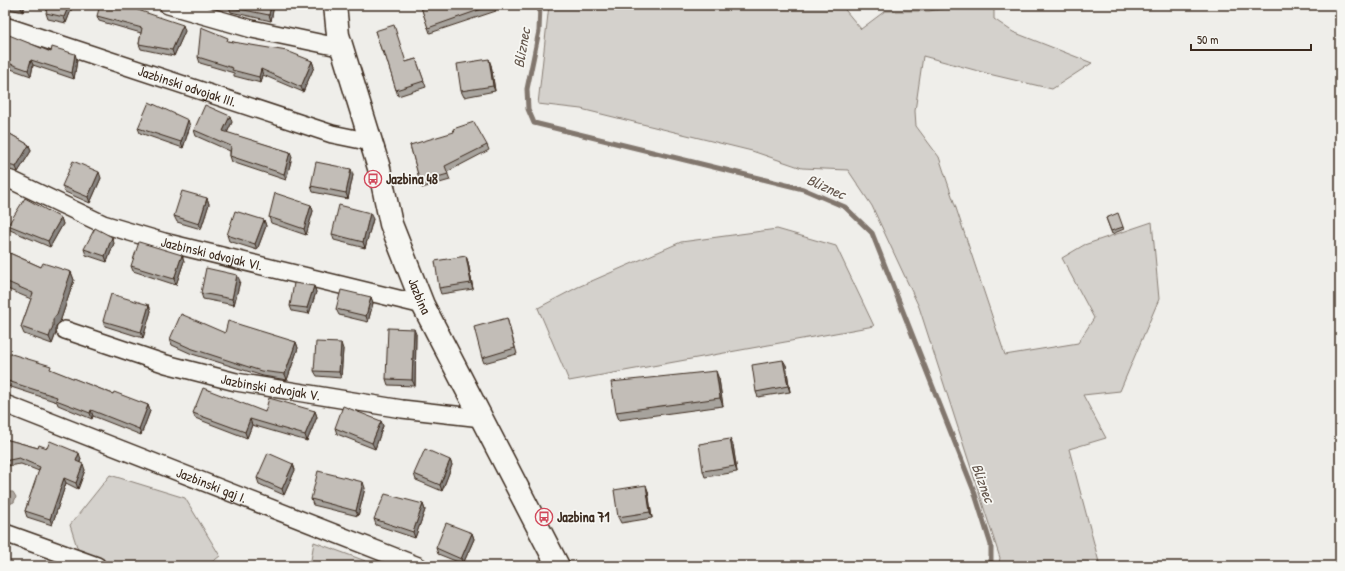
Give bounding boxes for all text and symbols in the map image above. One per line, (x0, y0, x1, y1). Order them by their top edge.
water label: Bliznec (508, 24, 536, 69)
scale bar (1191, 26, 1311, 52)
text: 50 m (1197, 31, 1218, 48)
street label: Jazbinski odvojak III. (136, 61, 239, 111)
bus stop icon: Jazbina 48 (363, 169, 383, 189)
place label: Jazbina 48 (386, 169, 438, 188)
water label: Bliznec (804, 169, 851, 205)
street label: Jazbinski odvojak VI. (159, 232, 265, 275)
street label: Jazbina (404, 275, 436, 318)
street label: Jazbinski odvojak V. (219, 369, 322, 405)
water label: Bliznec (967, 460, 1001, 507)
street label: Jazbinski gaj I. (174, 462, 250, 507)
bus stop icon: Jazbina 71 (534, 507, 554, 527)
place label: Jazbina 71 (557, 507, 610, 526)

